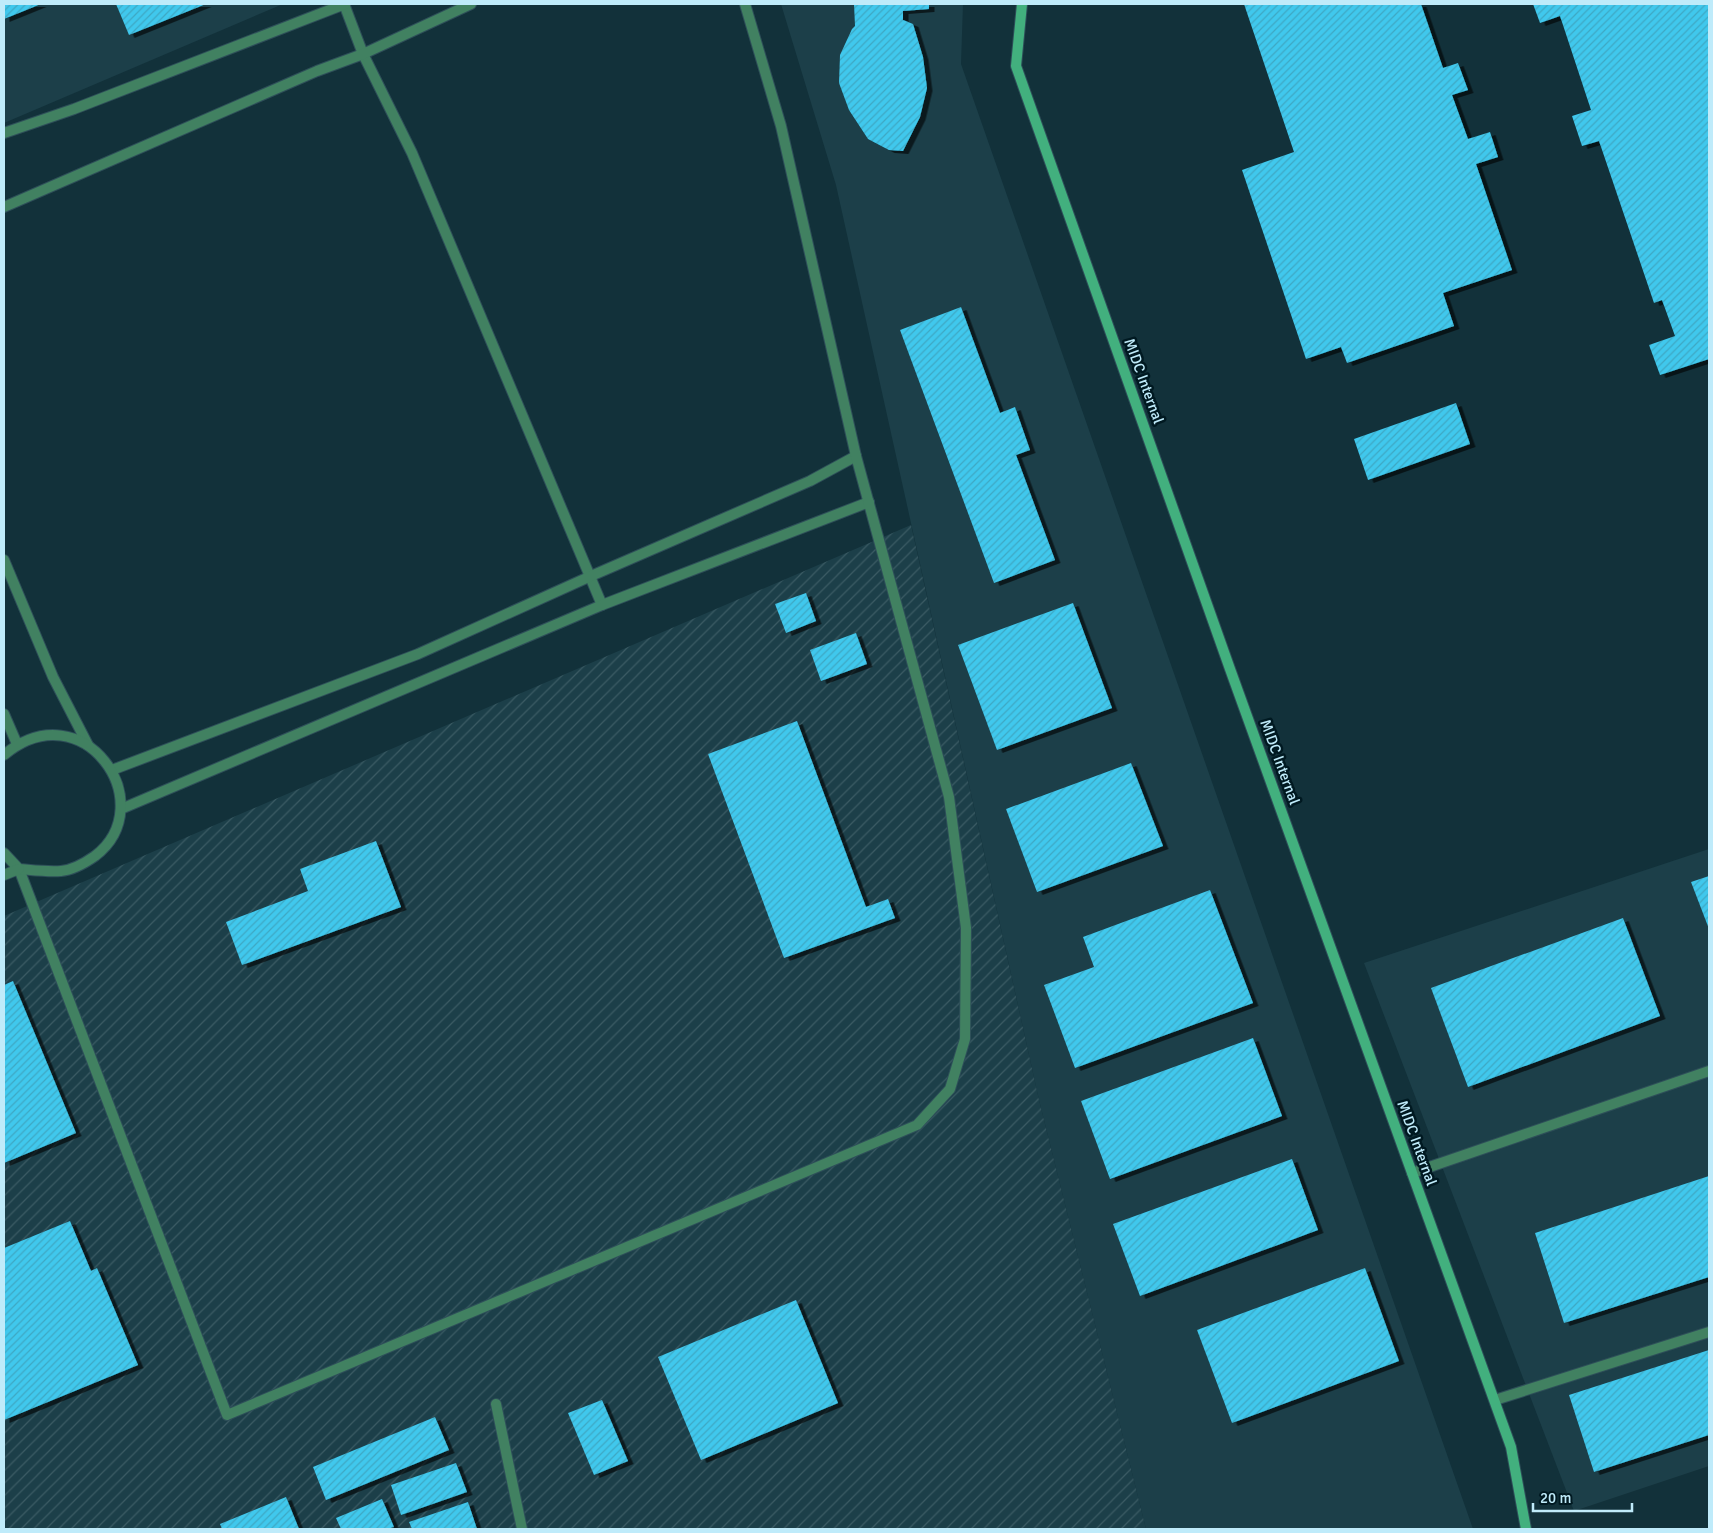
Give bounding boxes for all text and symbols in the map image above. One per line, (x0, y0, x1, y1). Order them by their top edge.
street label: MIDC Internal (1120, 336, 1168, 426)
street label: MIDC Internal (1256, 717, 1304, 807)
street label: MIDC Internal (1393, 1098, 1441, 1188)
scale bar (1533, 1480, 1632, 1512)
text: 20 m (1540, 1489, 1571, 1507)

